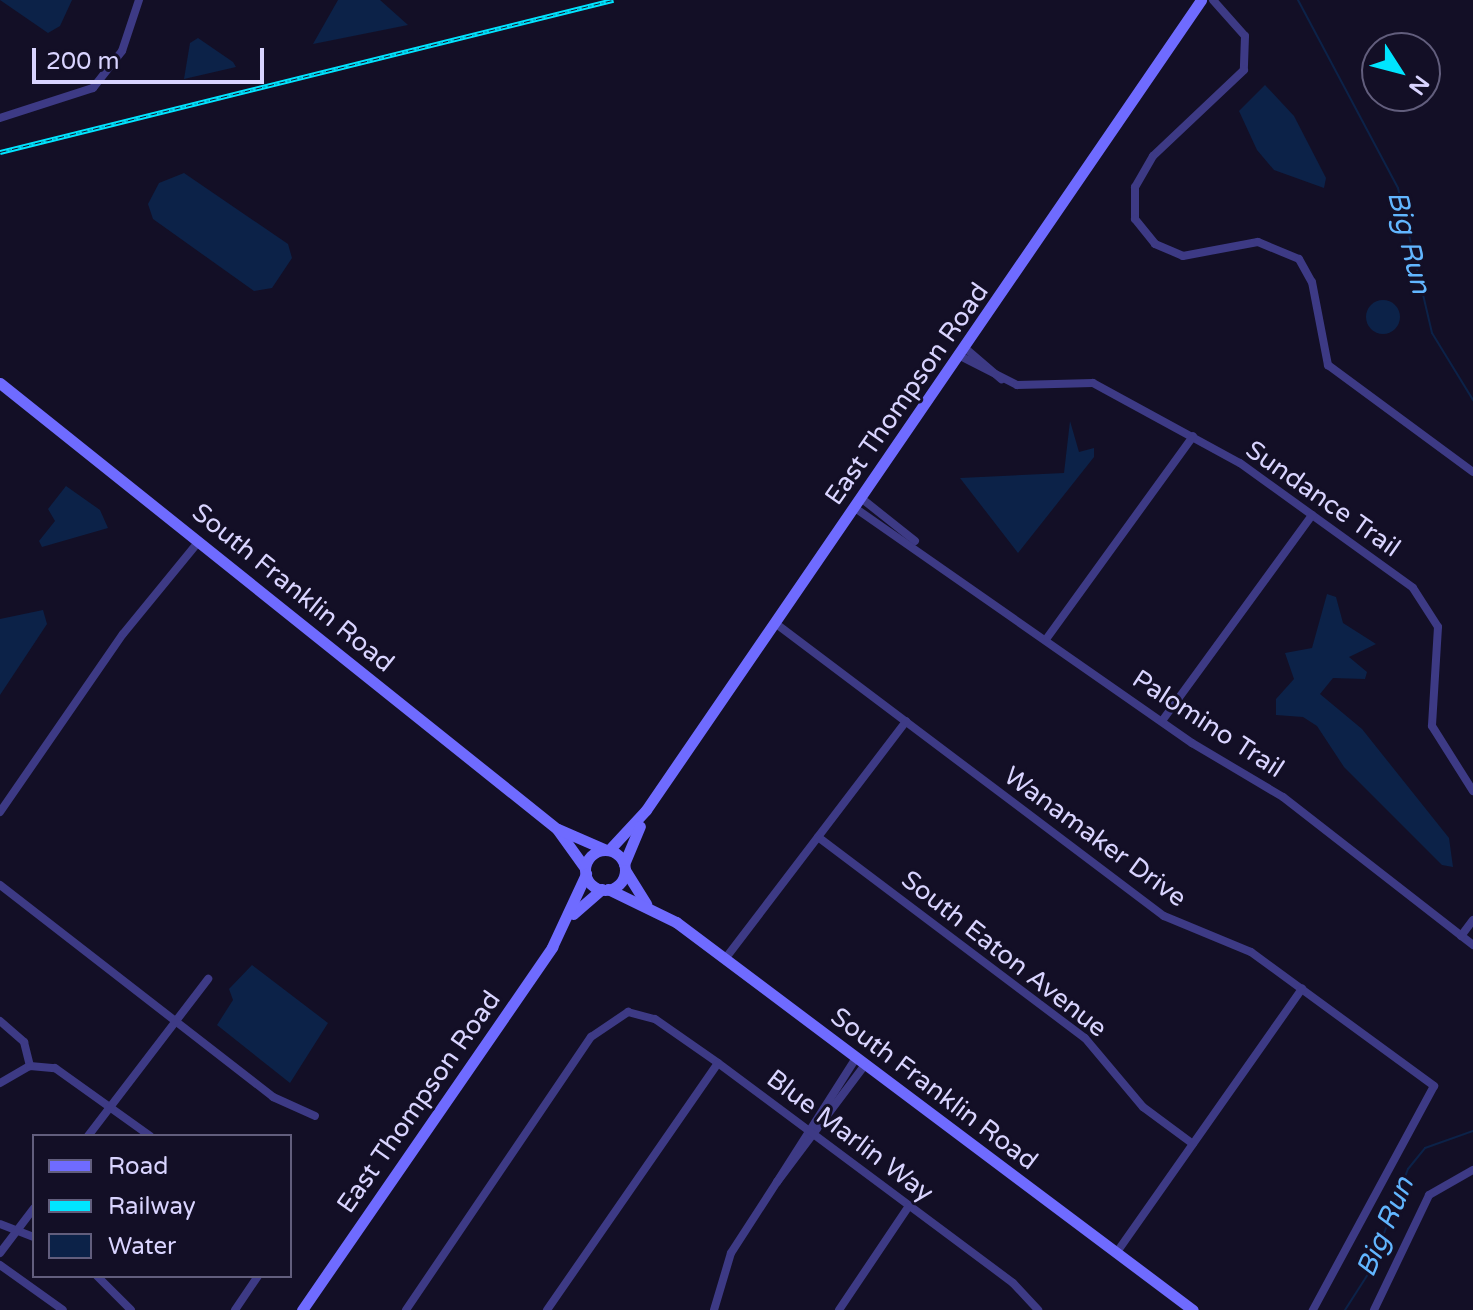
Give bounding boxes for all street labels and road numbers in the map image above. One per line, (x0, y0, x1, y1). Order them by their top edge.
street label: East Thompson Road (819, 277, 995, 511)
street label: Sundance Trail (1240, 434, 1406, 564)
street label: South Franklin Road (186, 497, 400, 679)
street label: Palomino Trail (1126, 663, 1290, 785)
street label: Wanamaker Drive (998, 760, 1192, 914)
street label: South Eaton Avenue (895, 864, 1113, 1044)
street label: East Thompson Road (331, 985, 507, 1219)
street label: South Franklin Road (824, 1001, 1044, 1177)
street label: Blue Marlin Way (761, 1063, 939, 1209)

